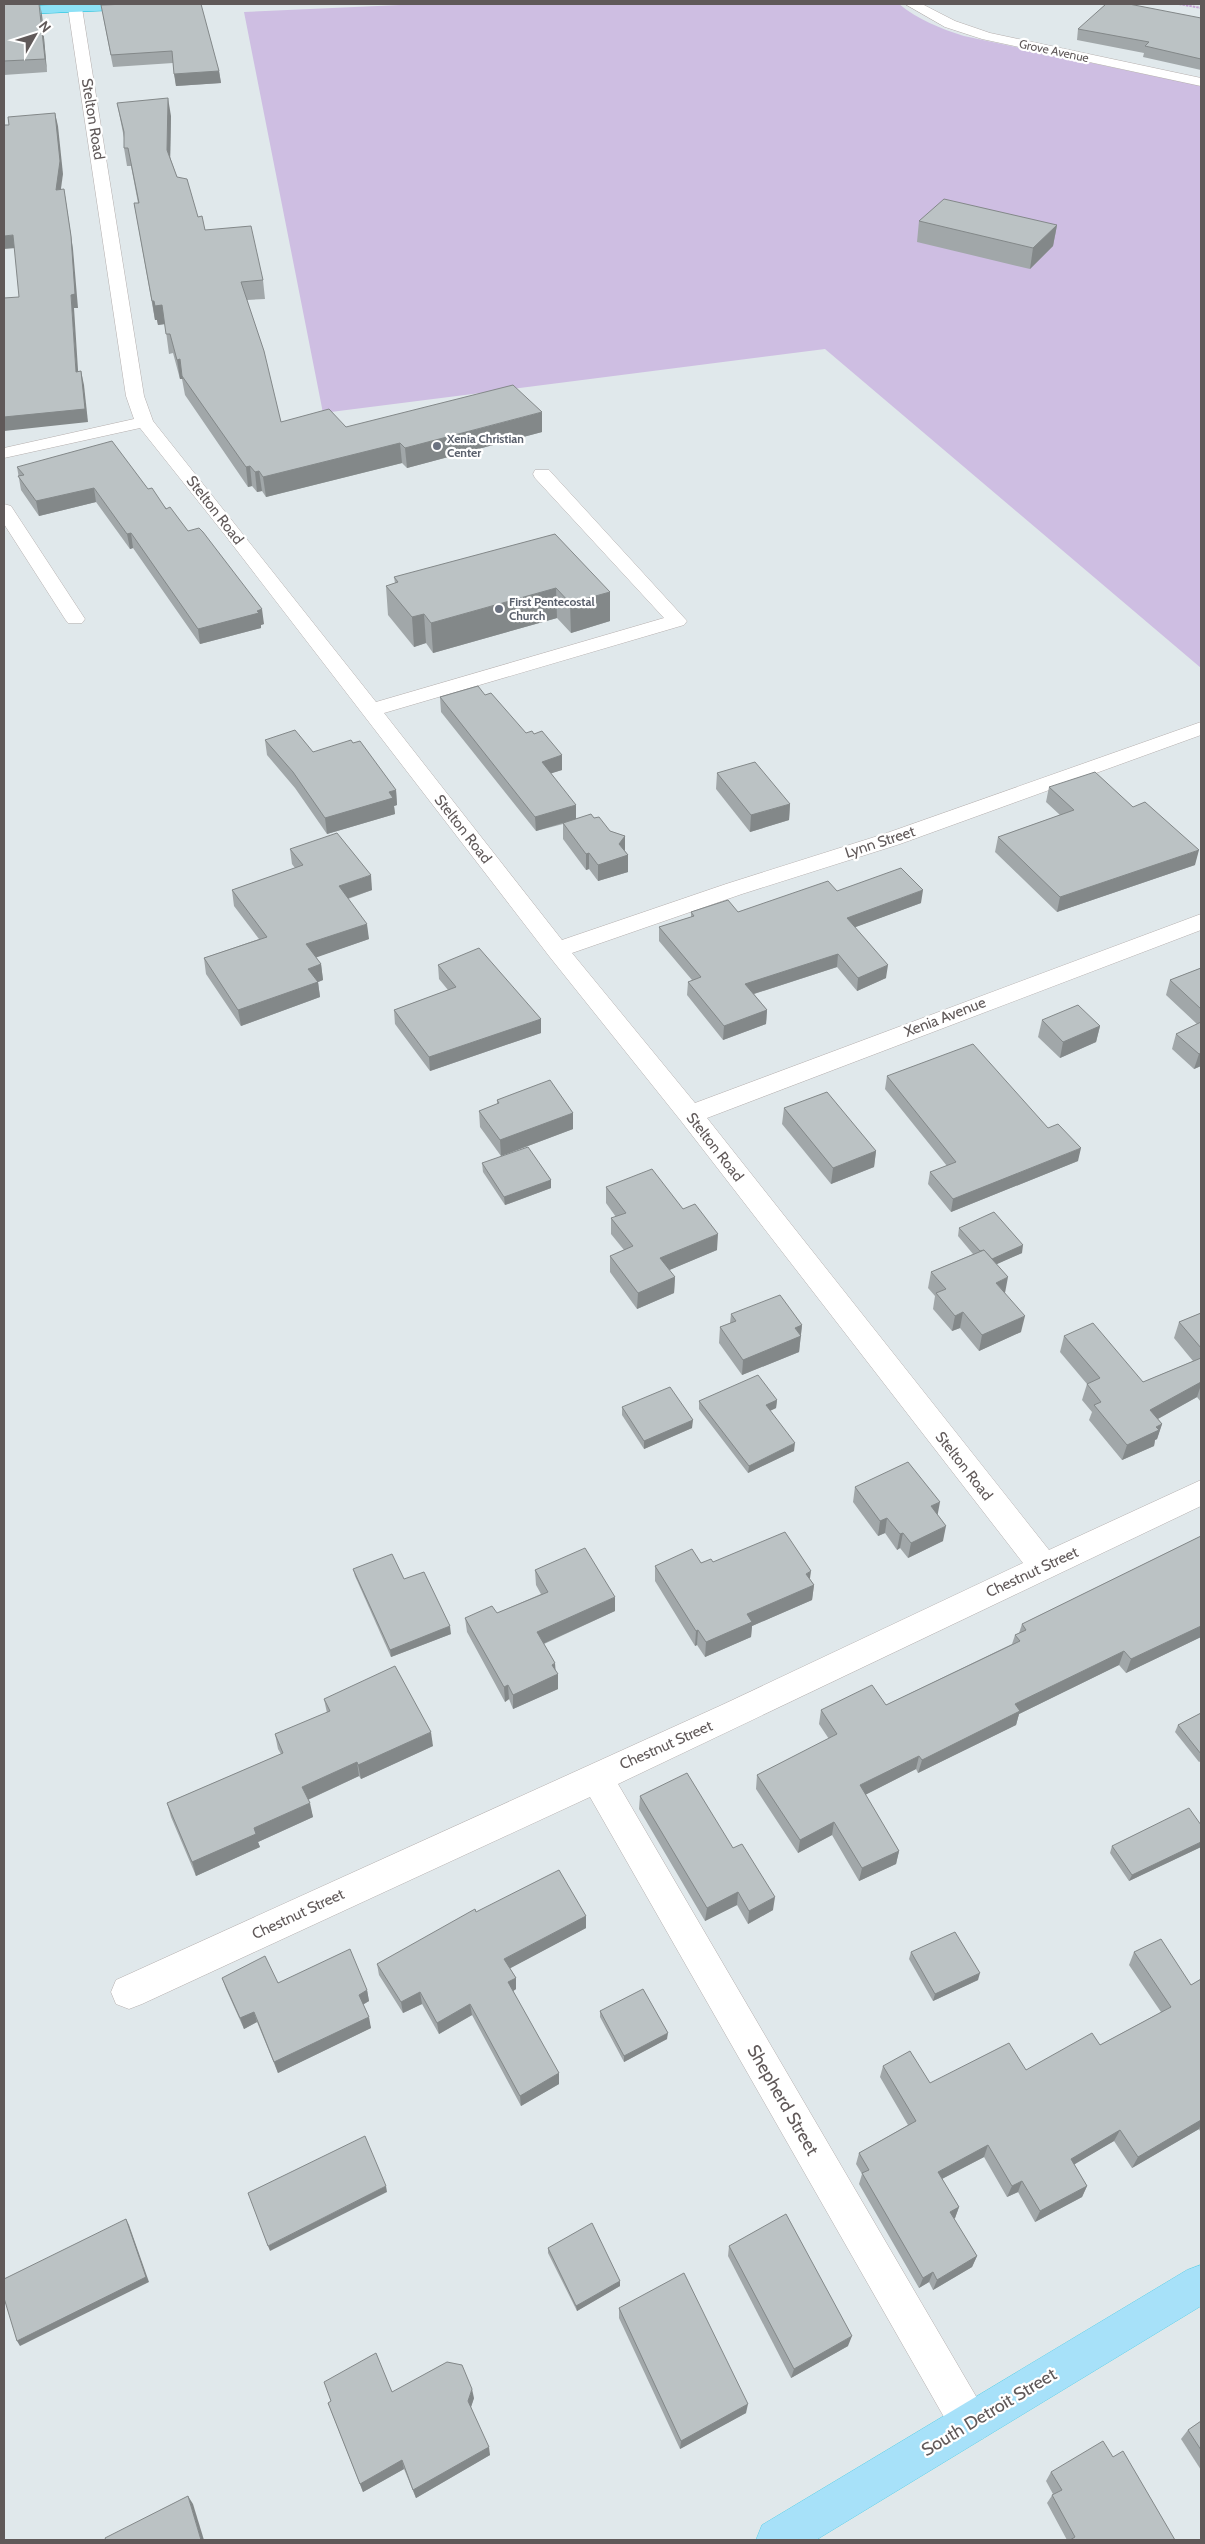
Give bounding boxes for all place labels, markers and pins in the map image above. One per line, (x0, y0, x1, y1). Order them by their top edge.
place label: Xenia Christian Center (446, 431, 524, 460)
marker: Xenia Christian Center (431, 440, 443, 452)
place label: First Pentecostal Church (509, 594, 595, 623)
marker: First Pentecostal Church (493, 603, 505, 615)

